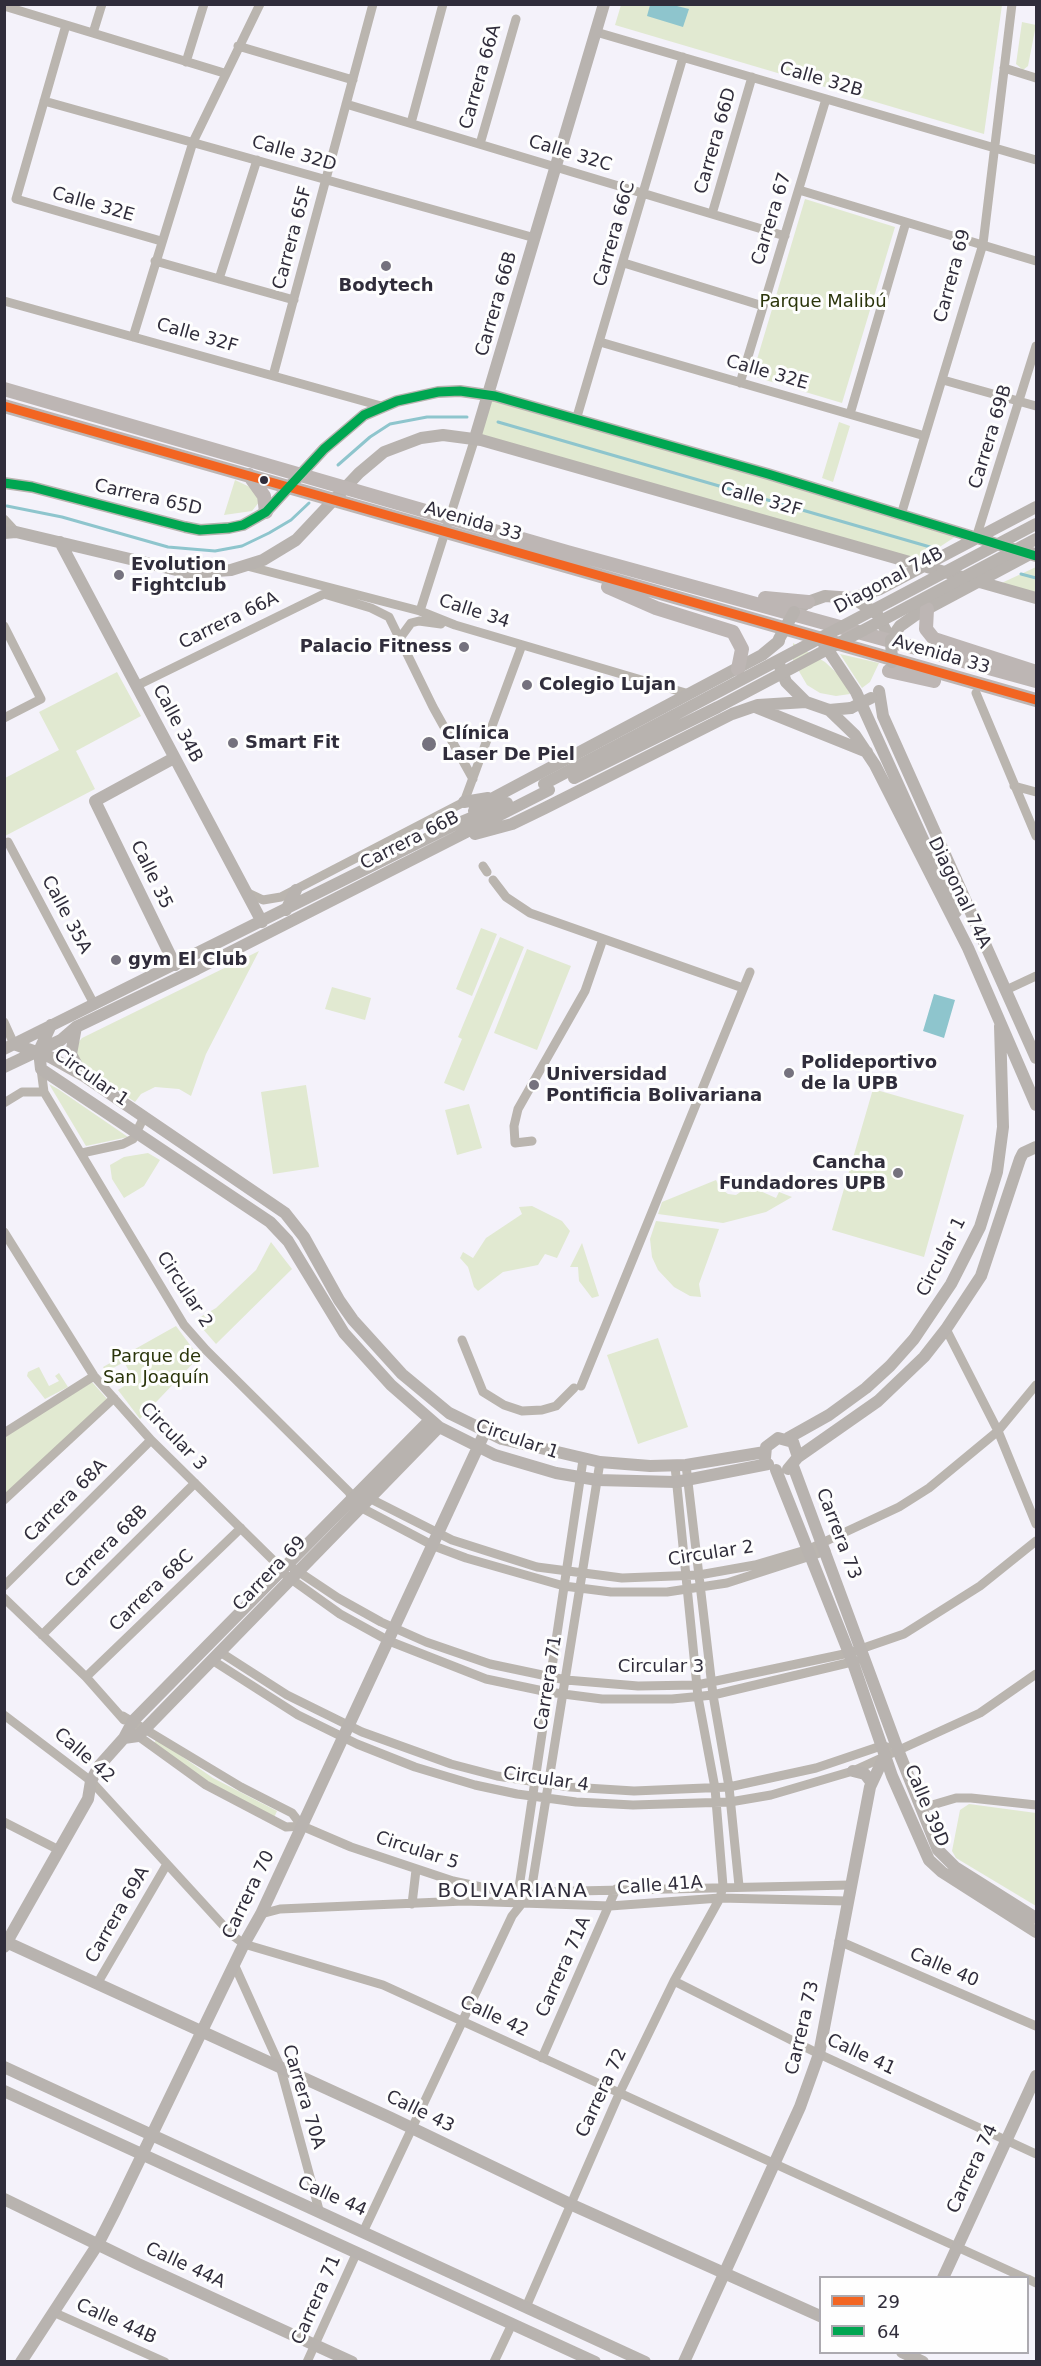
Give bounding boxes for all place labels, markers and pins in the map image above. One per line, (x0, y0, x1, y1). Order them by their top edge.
marker: Bodytech (379, 259, 393, 273)
place label: Bodytech (338, 275, 434, 297)
unlabelled marker (258, 474, 270, 486)
place label: Evolution Fightclub (131, 554, 226, 596)
marker: Evolution Fightclub (112, 568, 126, 582)
place label: Palacio Fitness (300, 636, 452, 658)
marker: Palacio Fitness (457, 640, 471, 654)
place label: Colegio Lujan (539, 674, 676, 696)
marker: Colegio Lujan (520, 678, 534, 692)
place label: Clínica Laser De Piel (442, 723, 575, 766)
place label: Smart Fit (245, 732, 340, 754)
marker: Clínica Laser De Piel (420, 735, 438, 753)
marker: Smart Fit (226, 736, 240, 750)
place label: gym El Club (128, 949, 247, 971)
marker: gym El Club (109, 953, 123, 967)
place label: Polideportivo de la UPB (801, 1052, 937, 1094)
place label: Universidad Pontificia Bolivariana (546, 1064, 762, 1106)
marker: Polideportivo de la UPB (782, 1066, 796, 1080)
marker: Universidad Pontificia Bolivariana (527, 1078, 541, 1092)
place label: Cancha Fundadores UPB (719, 1152, 886, 1194)
marker: Cancha Fundadores UPB (891, 1166, 905, 1180)

